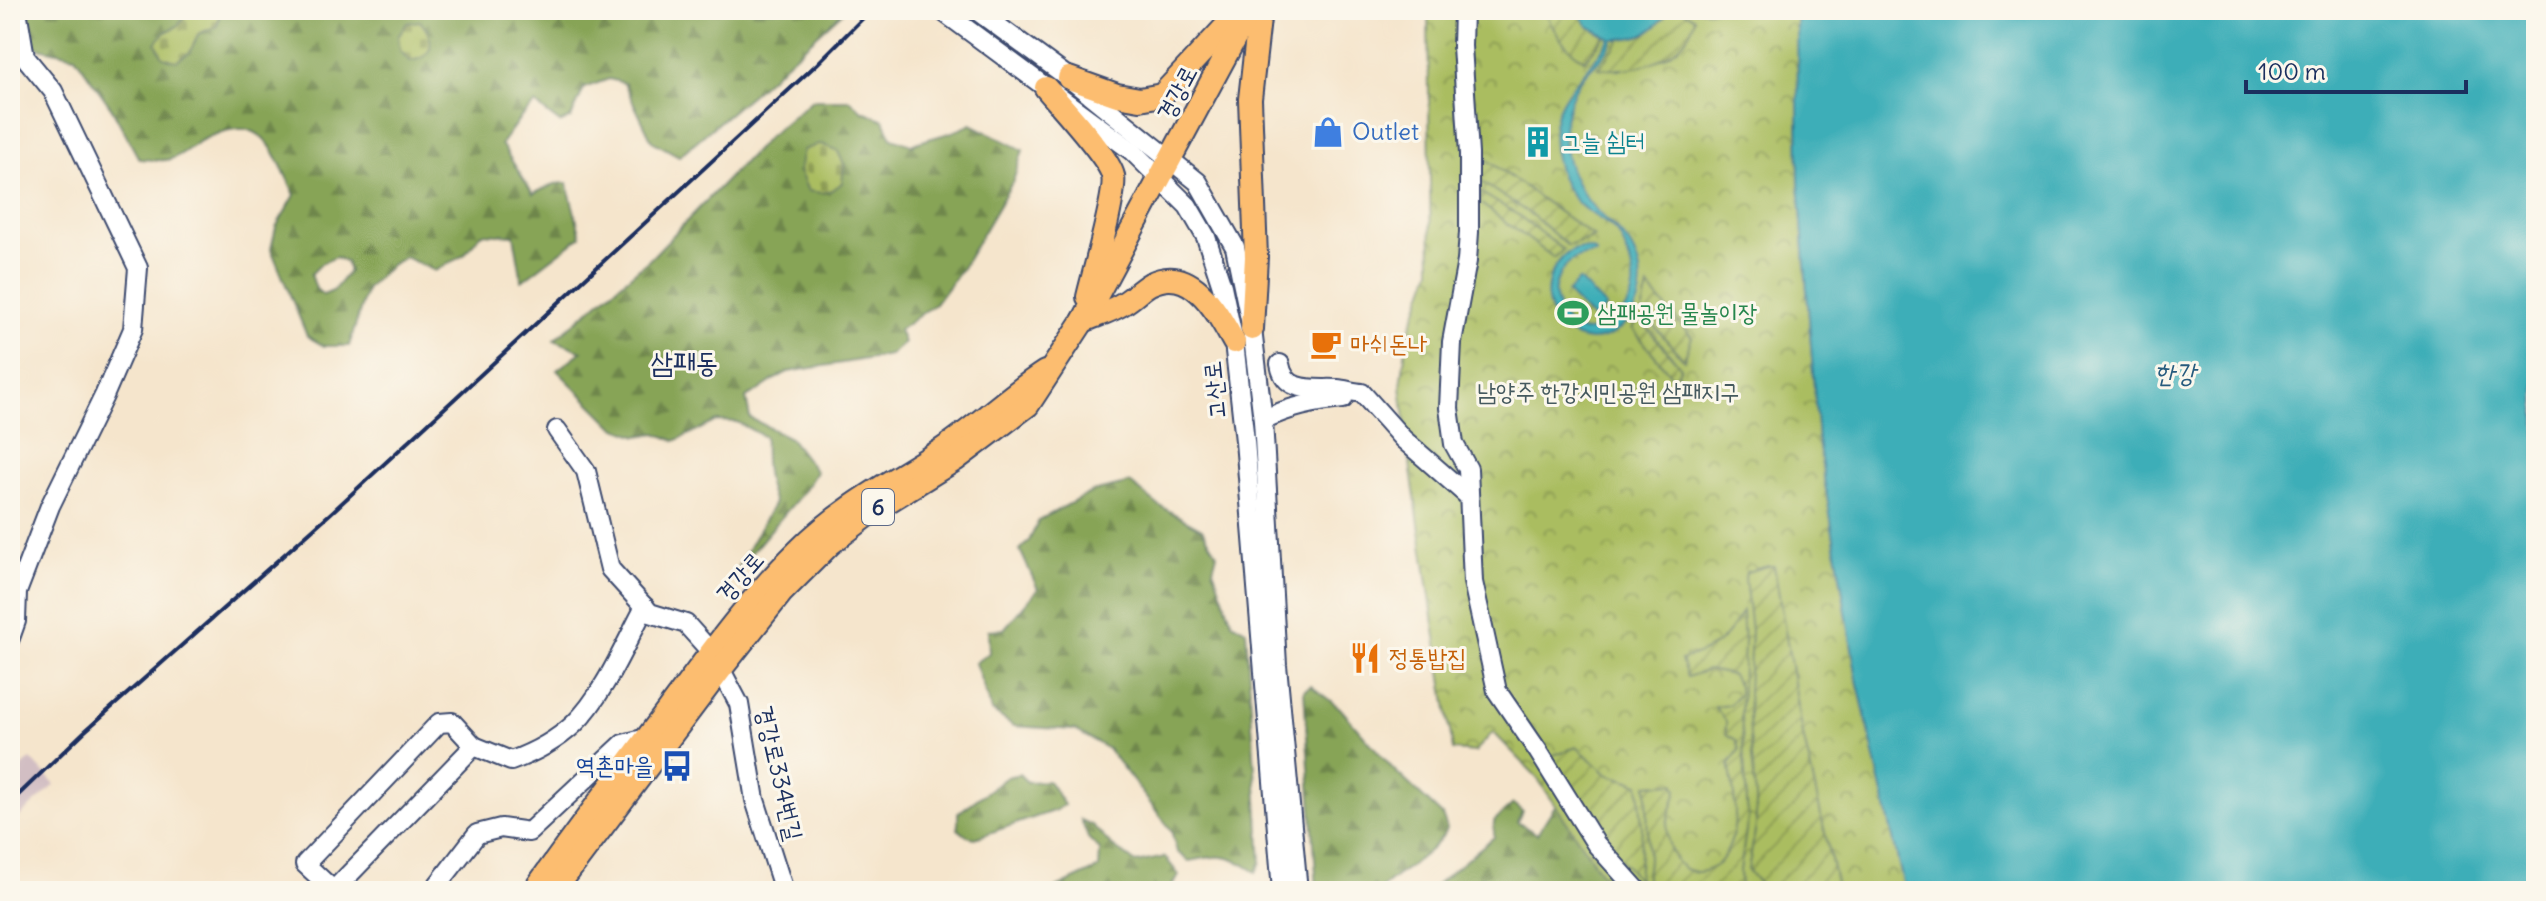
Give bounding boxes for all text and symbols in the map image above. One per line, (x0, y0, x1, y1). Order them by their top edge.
scale bar (2246, 44, 2466, 94)
text: 100 m (2258, 56, 2326, 86)
street label: 경강로 (1149, 60, 1203, 125)
shop icon: Outlet (1311, 115, 1345, 149)
place label: Outlet (1352, 116, 1419, 146)
building icon: 그늘 쉼터 (1521, 125, 1555, 159)
place label: 그늘 쉼터 (1562, 126, 1645, 156)
sports icon: 삼패공원 물놀이장 (1556, 296, 1590, 330)
place label: 삼패공원 물놀이장 (1597, 297, 1757, 327)
cafe icon: 마쉬돈나 (1309, 327, 1343, 361)
place label: 마쉬돈나 (1350, 328, 1427, 358)
district label: 삼패동 (650, 344, 718, 380)
water label: 한강 (2154, 356, 2199, 389)
street label: 고산로 (1196, 360, 1232, 420)
park label: 남양주 한강시민공원 삼패지구 (1477, 376, 1739, 406)
road number: 6 (862, 489, 894, 525)
street label: 경강로 (709, 545, 770, 608)
restaurant icon: 정통밥집 (1348, 641, 1382, 675)
place label: 정통밥집 (1389, 642, 1466, 672)
street label: 경강로334번길 (750, 702, 810, 843)
bus stop icon: 역촌마을 (660, 749, 694, 783)
place label: 역촌마을 (576, 750, 653, 780)

